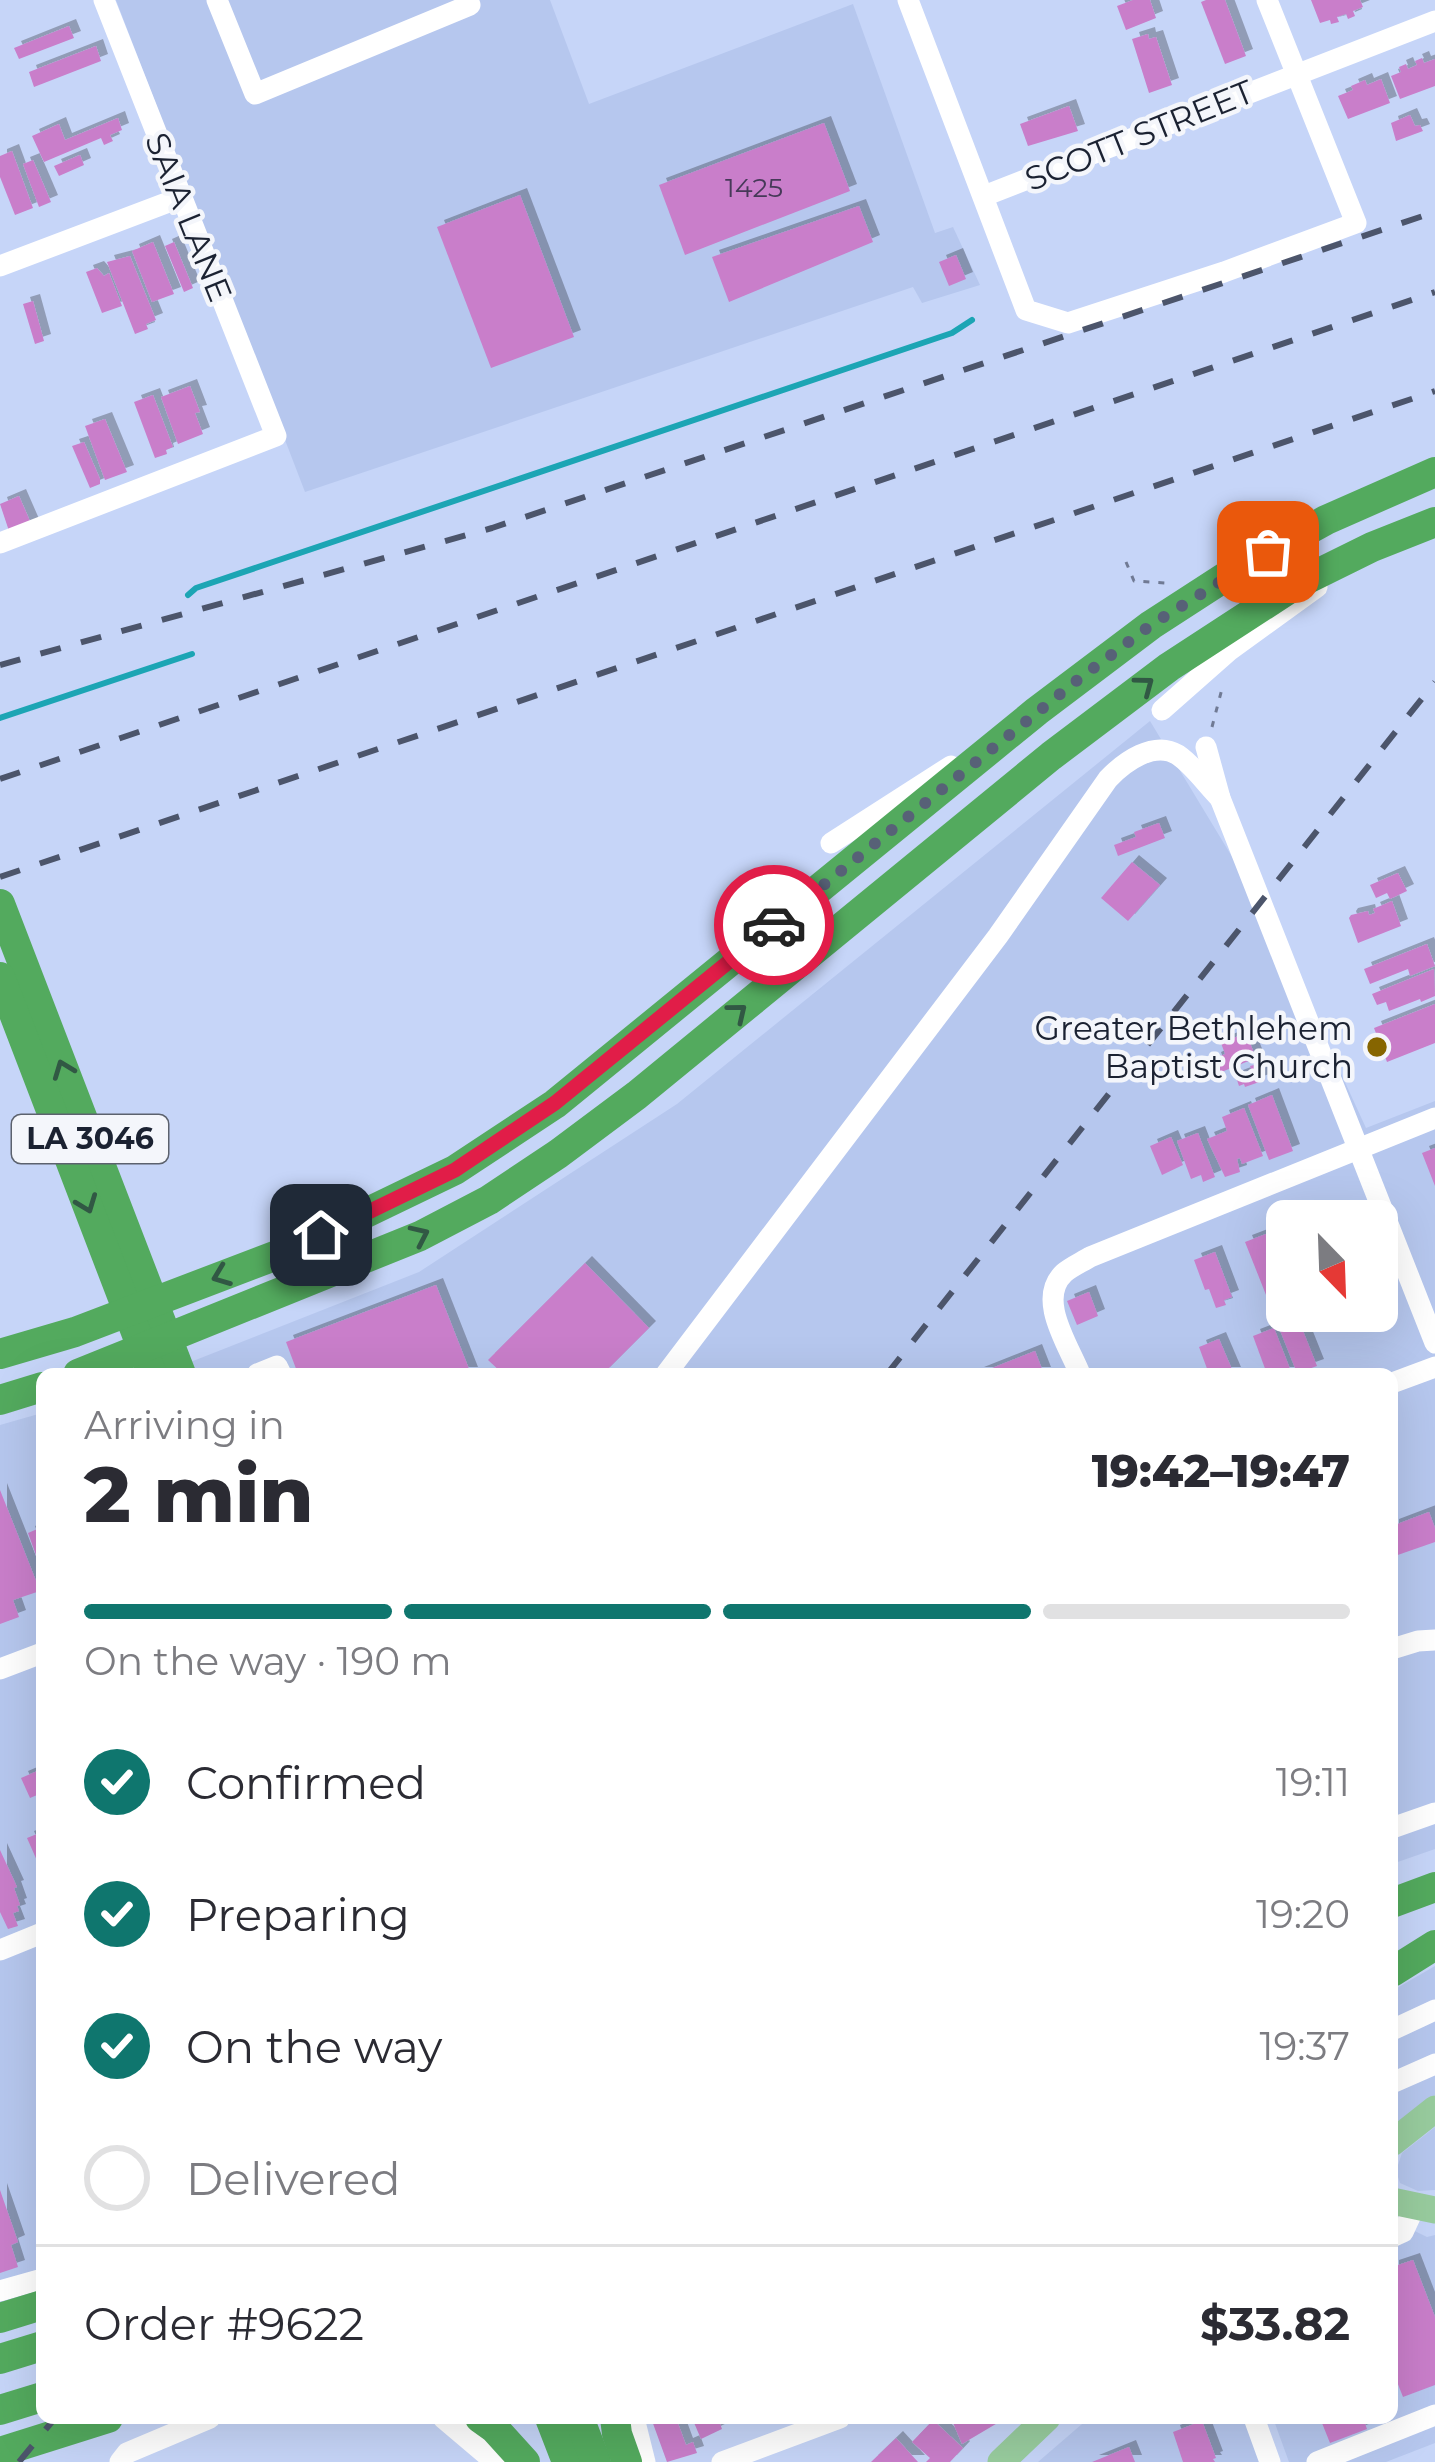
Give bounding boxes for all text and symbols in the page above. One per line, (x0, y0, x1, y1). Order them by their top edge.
street label: SCOTT STREET (1019, 71, 1259, 199)
street label: SAIA LANE (137, 127, 241, 307)
house number: 1425 (725, 171, 783, 204)
pin (1217, 501, 1319, 603)
icon: bag (1235, 519, 1301, 585)
one-way arrow (1131, 678, 1153, 699)
courier (714, 865, 834, 985)
icon: car (741, 892, 807, 958)
one-way arrow (725, 1005, 747, 1026)
place label: Greater Bethlehem Baptist Church (1035, 1008, 1353, 1086)
marker: Greater Bethlehem Baptist Church (1364, 1034, 1390, 1060)
one-way arrow (52, 1059, 77, 1080)
road number: LA 3046 (12, 1115, 168, 1163)
pin (270, 1184, 372, 1286)
one-way arrow (72, 1192, 97, 1213)
north arrow (1266, 1200, 1398, 1332)
map controls (1266, 1200, 1398, 1332)
icon: home (288, 1202, 354, 1268)
one-way arrow (408, 1225, 429, 1249)
one-way arrow (212, 1261, 233, 1286)
text: Arriving in (84, 1401, 285, 1449)
text: 19:42–19:47 (1092, 1443, 1350, 1498)
text: 2 min (84, 1446, 314, 1542)
text: On the way · 190 m (84, 1637, 452, 1685)
icon: check (84, 1749, 150, 1815)
text: Confirmed (186, 1755, 426, 1810)
text: 19:11 (1276, 1758, 1350, 1806)
icon: check (84, 1881, 150, 1947)
text: Preparing (186, 1887, 410, 1942)
text: 19:20 (1256, 1890, 1350, 1938)
icon: check (84, 2013, 150, 2079)
text: On the way (186, 2019, 442, 2074)
text: 19:37 (1259, 2022, 1350, 2070)
text: Delivered (186, 2151, 401, 2206)
text: Order #9622 (84, 2296, 364, 2351)
text: $33.82 (1200, 2296, 1350, 2351)

